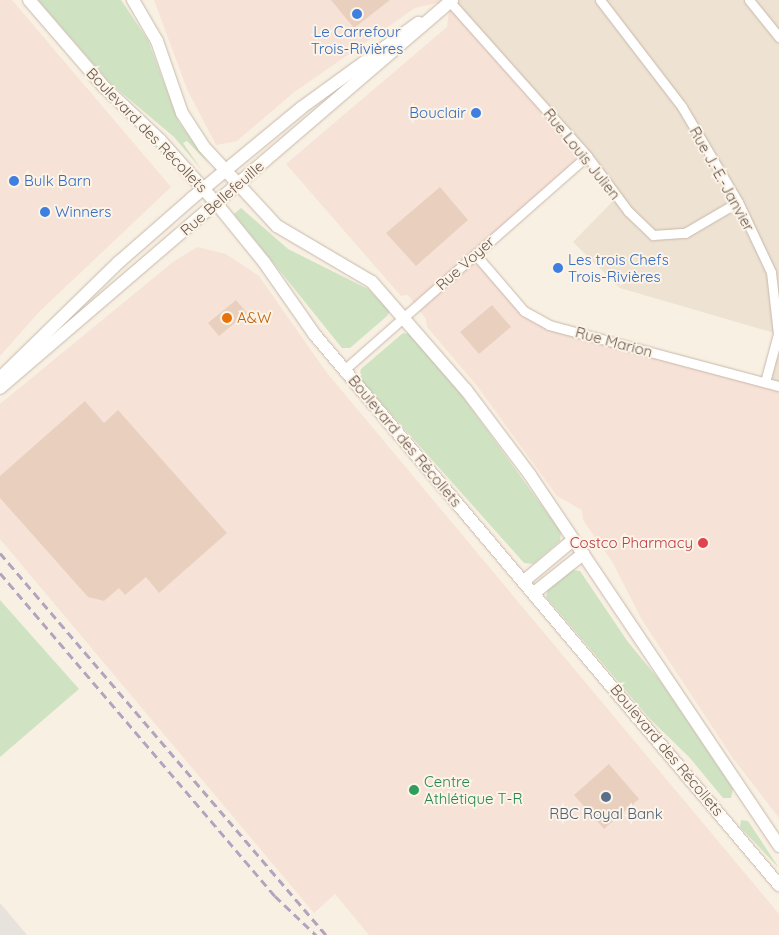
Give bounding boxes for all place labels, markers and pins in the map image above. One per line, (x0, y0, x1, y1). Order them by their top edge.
marker: Le Carrefour Trois-Rivières (351, 8, 363, 20)
place label: Le Carrefour Trois-Rivières (311, 22, 403, 57)
place label: Bouclair (409, 104, 466, 122)
marker: Bouclair (470, 107, 482, 119)
place label: Bulk Barn (24, 172, 91, 190)
marker: Bulk Barn (8, 175, 20, 187)
place label: Winners (55, 203, 111, 221)
marker: Winners (39, 206, 51, 218)
place label: Les trois Chefs Trois-Rivières (568, 250, 669, 285)
marker: Les trois Chefs Trois-Rivières (552, 262, 564, 274)
place label: A&W (237, 309, 271, 327)
marker: A&W (221, 312, 233, 324)
place label: Costco Pharmacy (570, 534, 693, 552)
marker: Costco Pharmacy (697, 537, 709, 549)
place label: Centre Athlétique T-R (424, 772, 522, 807)
marker: Centre Athlétique T-R (408, 784, 420, 796)
marker: RBC Royal Bank (600, 791, 612, 803)
place label: RBC Royal Bank (549, 805, 663, 823)

